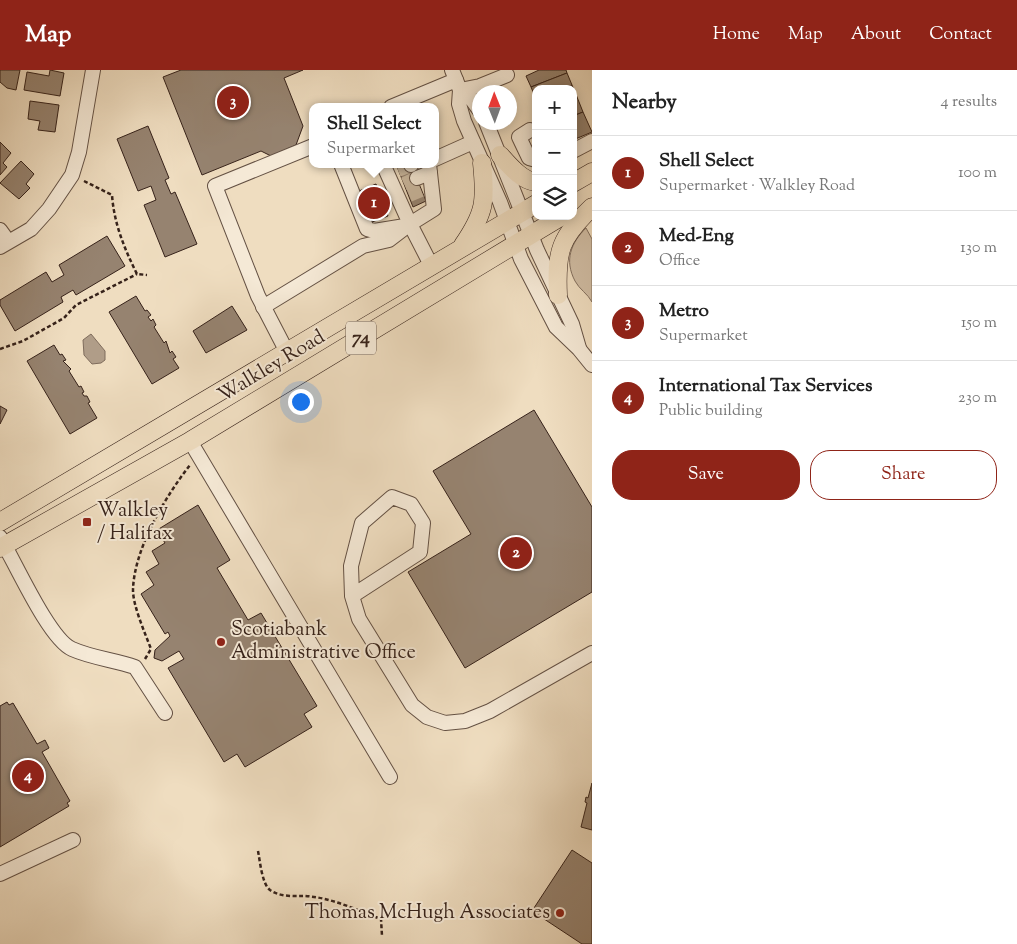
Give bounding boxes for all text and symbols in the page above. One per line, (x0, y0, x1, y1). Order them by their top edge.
text: Map (25, 18, 71, 52)
text: Home (713, 22, 760, 48)
text: Map (788, 22, 823, 48)
text: About (851, 22, 901, 48)
text: Contact (929, 22, 992, 48)
pin: 3 (217, 83, 249, 121)
north arrow (472, 85, 517, 130)
map controls (532, 85, 577, 220)
button: + (532, 85, 577, 130)
text: Nearby (612, 88, 677, 118)
text: 4 results (941, 91, 997, 114)
popup (309, 103, 439, 168)
text: Shell Select (327, 111, 421, 138)
button: − (532, 130, 577, 175)
text: Supermarket (327, 138, 415, 161)
text: Shell Select (659, 148, 754, 175)
text: 1 (625, 162, 631, 185)
text: 100 m (958, 162, 997, 185)
button: layers (532, 175, 577, 220)
text: Supermarket · Walkley Road (659, 175, 855, 198)
pin: 1 (358, 184, 390, 222)
text: Med-Eng (659, 223, 734, 250)
text: 2 (624, 237, 632, 260)
text: 130 m (960, 237, 997, 260)
text: Office (659, 250, 700, 273)
text: Metro (659, 298, 709, 325)
text: 3 (625, 312, 631, 335)
text: 150 m (961, 312, 997, 335)
road number: 74 (346, 322, 376, 354)
street label: Walkley Road (213, 324, 331, 410)
text: Supermarket (659, 325, 748, 348)
text: International Tax Services (659, 373, 872, 400)
text: 4 (624, 387, 632, 410)
text: 230 m (958, 387, 997, 410)
your location (288, 389, 314, 415)
text: Public building (659, 400, 763, 423)
button: Save (612, 450, 800, 500)
button: Share (810, 450, 997, 500)
place label: Walkley / Halifax (97, 497, 173, 549)
marker: Walkley / Halifax (81, 516, 93, 528)
pin: 2 (500, 534, 532, 572)
place label: Scotiabank Administrative Office (231, 616, 416, 668)
marker: Scotiabank Administrative Office (215, 636, 227, 648)
pin: 4 (12, 757, 44, 795)
place label: Thomas McHugh Associates (305, 899, 550, 928)
marker: Thomas McHugh Associates (554, 907, 566, 919)

